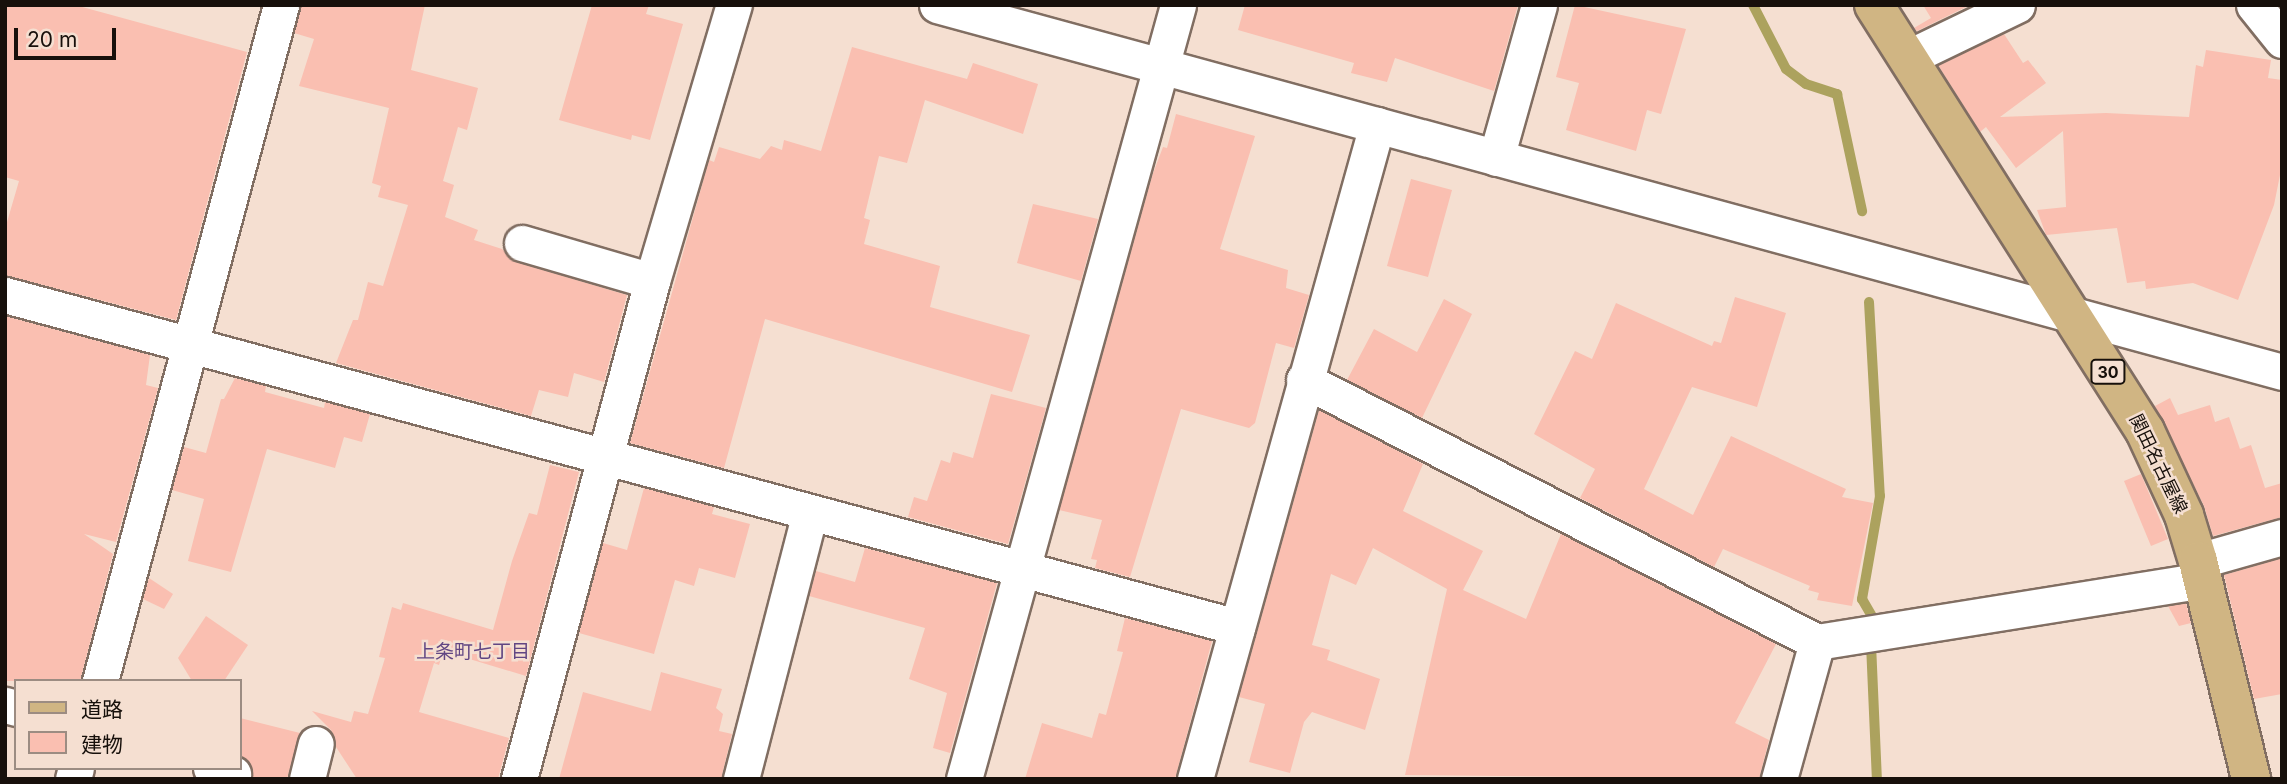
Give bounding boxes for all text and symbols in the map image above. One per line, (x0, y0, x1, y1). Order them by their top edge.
scale bar (18, 14, 119, 58)
text: 20 m (27, 27, 77, 52)
road number: 30 (2089, 360, 2127, 384)
street label: 関田名古屋線 (2125, 411, 2191, 517)
district label: 上条町七丁目 (416, 641, 530, 663)
legend (14, 679, 242, 770)
text: 道路 (81, 697, 123, 722)
text: 建物 (81, 732, 123, 757)

